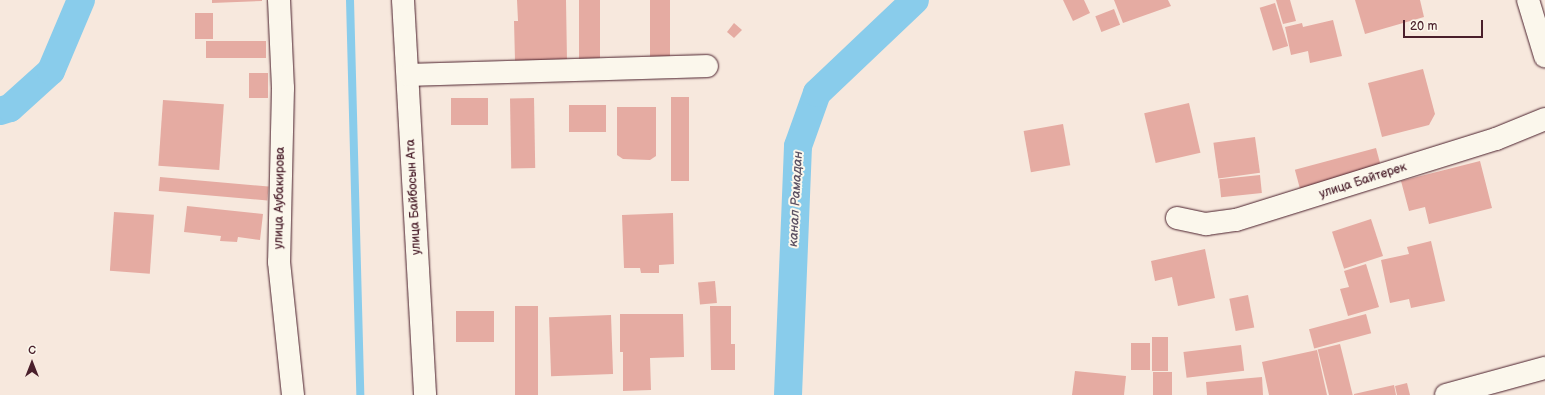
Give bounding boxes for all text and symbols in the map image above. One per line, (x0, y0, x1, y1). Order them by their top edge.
scale bar (1405, 12, 1485, 38)
text: 20 m (1410, 19, 1437, 34)
street label: улица Байбосын Ата (404, 139, 424, 255)
street label: улица Аубакирова (272, 147, 288, 249)
water label: канал Рамадан (786, 151, 806, 247)
street label: улица Байтерек (1318, 160, 1408, 202)
north arrow (12, 343, 52, 383)
text: С (28, 344, 36, 357)

